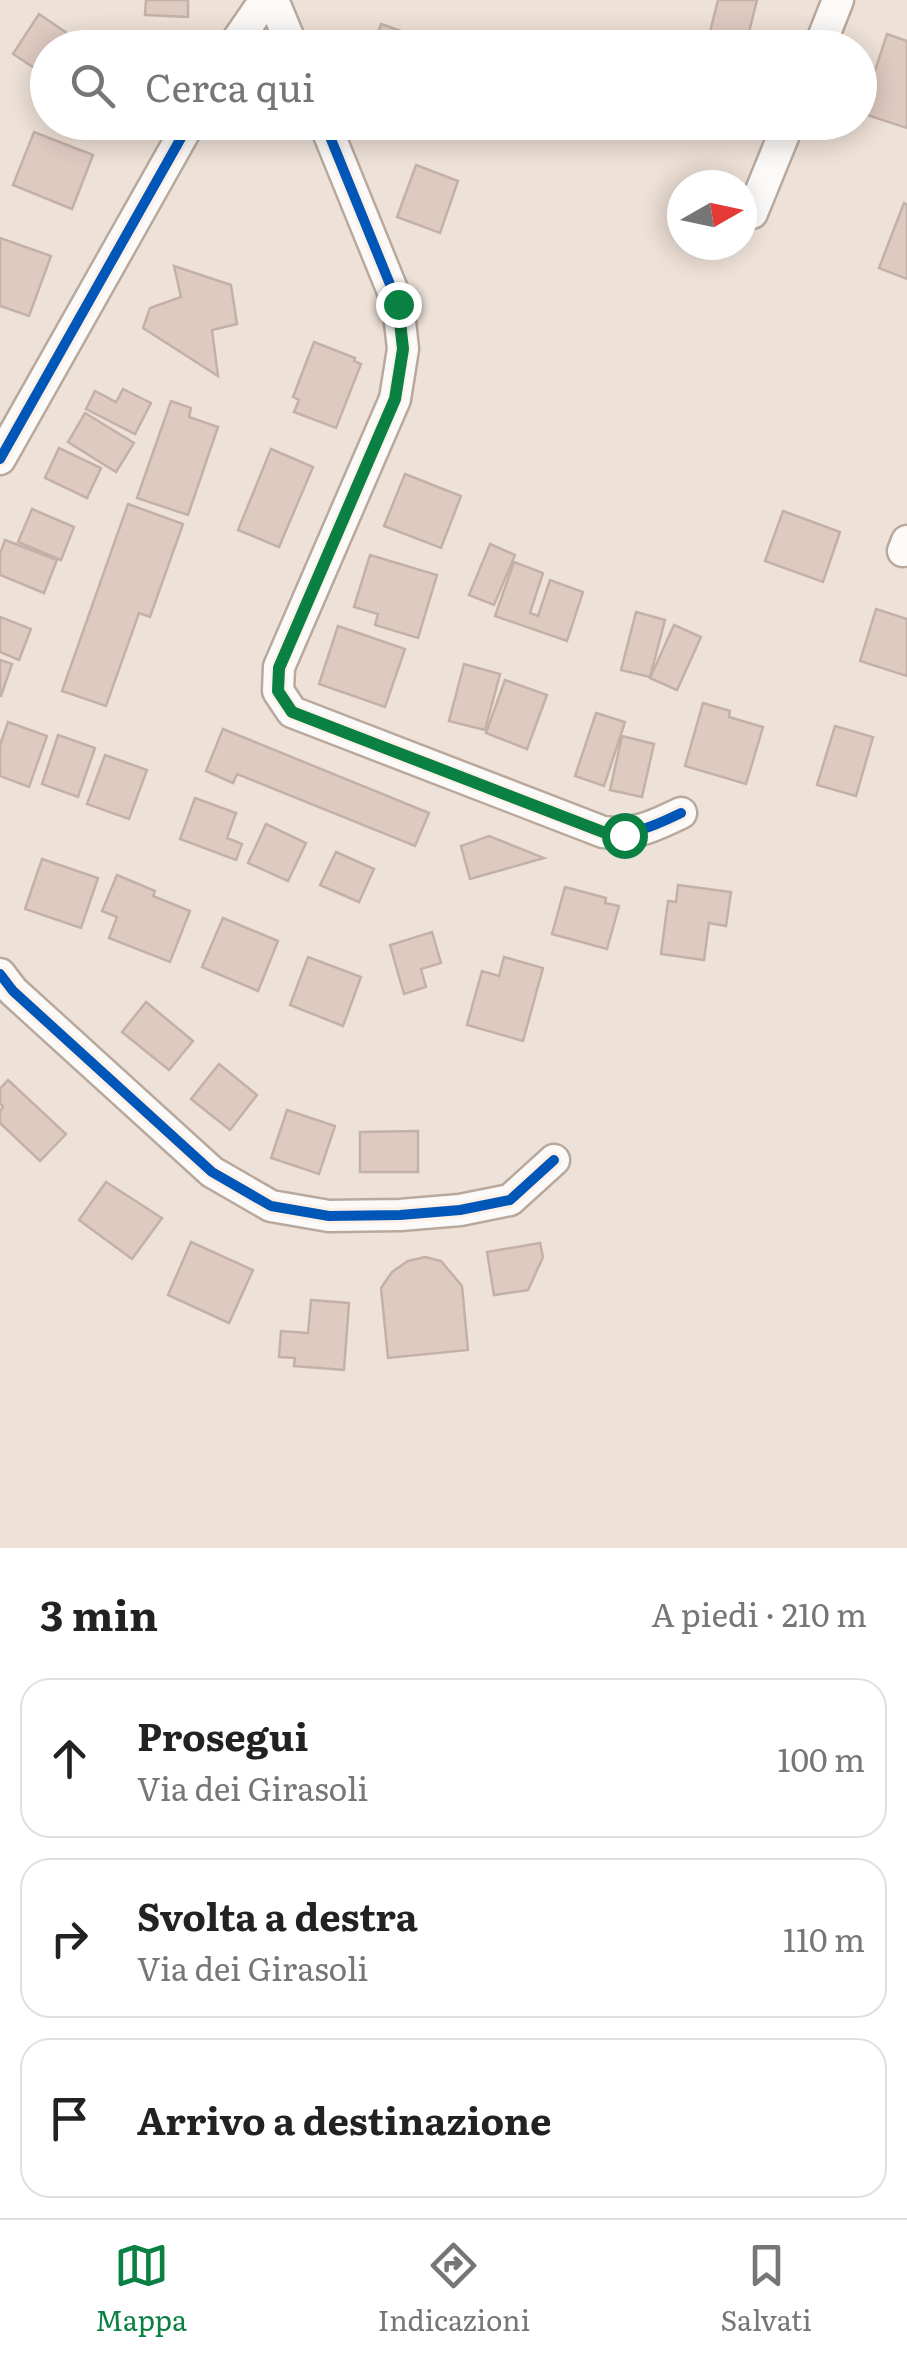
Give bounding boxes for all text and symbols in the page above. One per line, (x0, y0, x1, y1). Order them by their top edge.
search box (30, 30, 877, 140)
text: Cerca qui (145, 57, 315, 114)
icon: search (65, 58, 120, 113)
north arrow (667, 170, 757, 260)
route end (376, 282, 422, 328)
route start (602, 813, 648, 859)
text: 3 min (40, 1582, 158, 1644)
text: A piedi · 210 m (651, 1589, 867, 1637)
text: Prosegui (137, 1706, 308, 1763)
icon: ahead (42, 1731, 97, 1786)
text: 100 m (778, 1734, 865, 1782)
text: Via dei Girasoli (137, 1763, 368, 1811)
text: Svolta a destra (137, 1886, 418, 1943)
icon: right (42, 1911, 97, 1966)
text: 110 m (783, 1914, 865, 1962)
text: Via dei Girasoli (137, 1943, 368, 1991)
text: Arrivo a destinazione (137, 2090, 551, 2147)
icon: arrive (42, 2091, 97, 2146)
tab: Mappa (95, 2238, 187, 2340)
tab: Indicazioni (378, 2238, 530, 2340)
tab: Salvati (721, 2238, 812, 2340)

